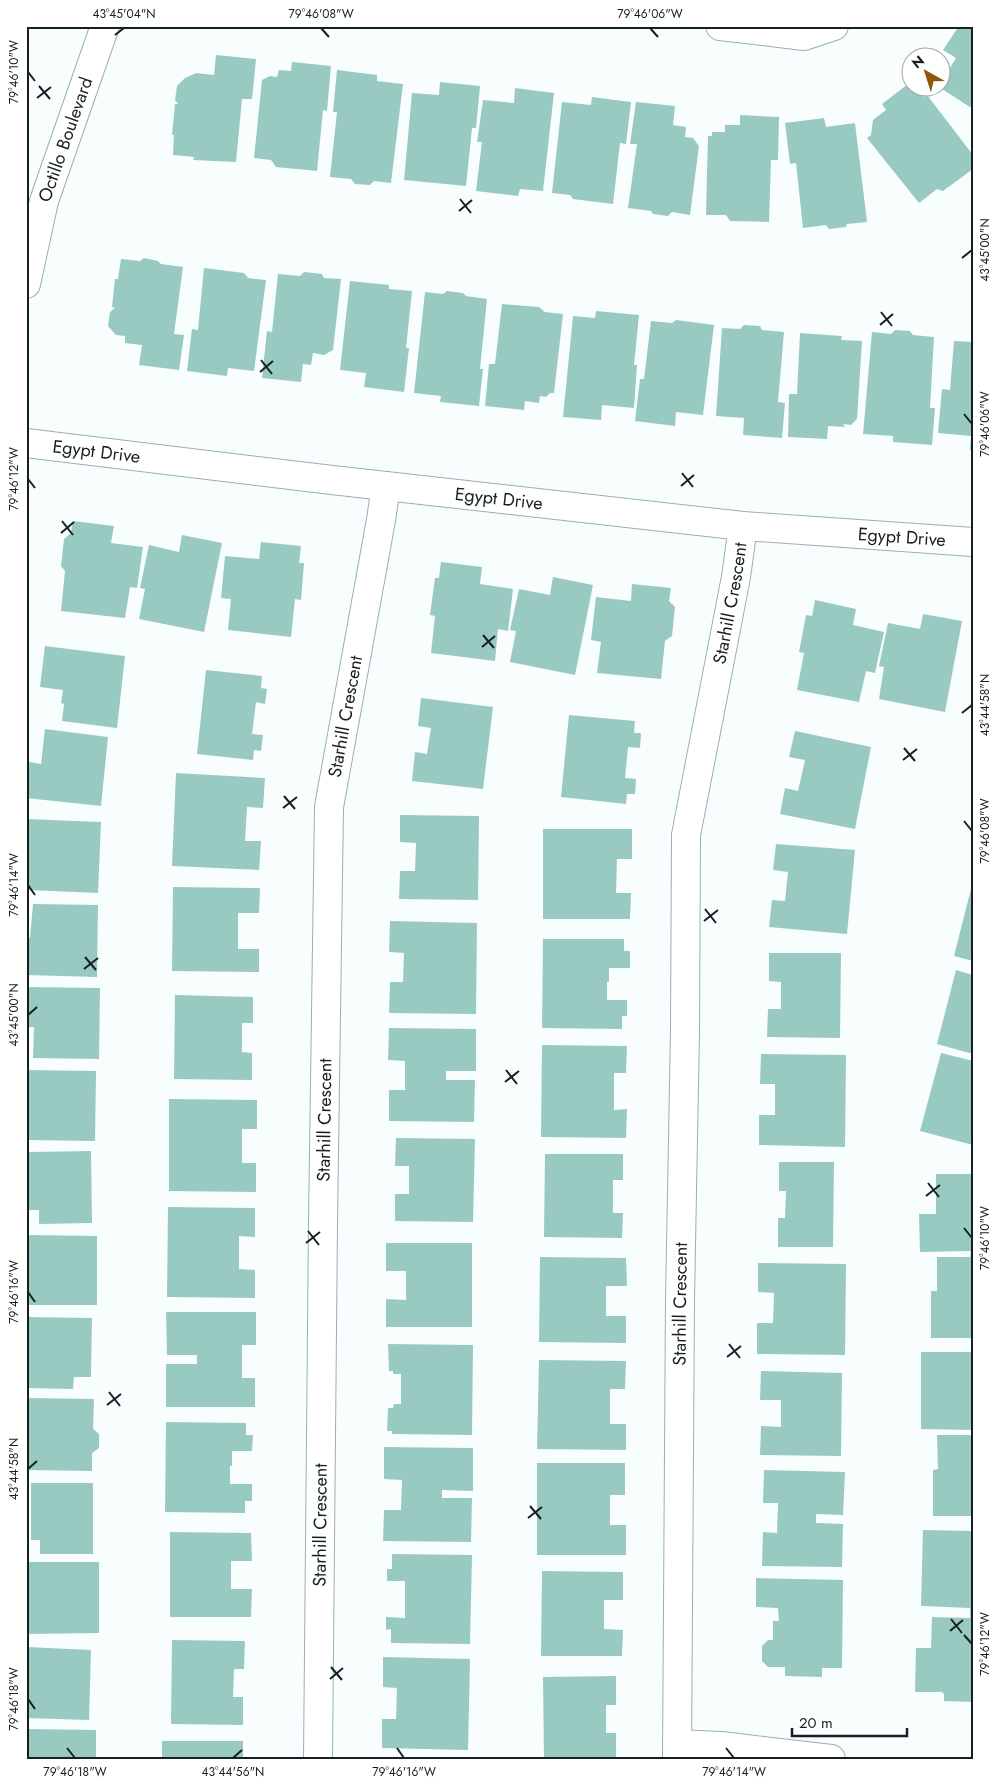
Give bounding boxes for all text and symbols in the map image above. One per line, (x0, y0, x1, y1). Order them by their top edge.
text: 43°45'04"N (92, 5, 156, 23)
text: 79°46'08"W (288, 5, 354, 23)
text: 79°46'06"W (617, 5, 683, 23)
text: 79°46'10"W (5, 40, 23, 104)
north arrow (902, 48, 952, 98)
text: N (907, 51, 928, 73)
street label: Octillo Boulevard (32, 73, 99, 206)
text: 43°45'00"N (976, 218, 994, 282)
text: 79°46'06"W (976, 391, 994, 457)
street label: Egypt Drive (51, 433, 142, 470)
text: 79°46'12"W (5, 447, 23, 511)
street label: Egypt Drive (453, 481, 544, 516)
street label: Egypt Drive (857, 521, 947, 553)
street label: Starhill Crescent (706, 540, 754, 666)
street label: Starhill Crescent (322, 653, 369, 780)
text: 43°44'58"N (976, 674, 994, 736)
text: 79°46'08"W (976, 798, 994, 864)
text: 79°46'14"W (5, 853, 23, 917)
text: 43°45'00"N (5, 983, 23, 1047)
street label: Starhill Crescent (311, 1058, 338, 1182)
text: 79°46'10"W (976, 1206, 994, 1270)
street label: Starhill Crescent (667, 1241, 694, 1366)
text: 79°46'16"W (5, 1260, 23, 1324)
text: 43°44'58"N (5, 1438, 23, 1500)
street label: Starhill Crescent (307, 1463, 334, 1587)
text: 79°46'12"W (976, 1612, 994, 1676)
text: 79°46'18"W (5, 1667, 23, 1731)
scale bar (792, 1705, 906, 1737)
text: 20 m (799, 1712, 833, 1734)
text: 79°46'18"W (43, 1763, 107, 1781)
text: 43°44'56"N (202, 1763, 264, 1781)
text: 79°46'16"W (372, 1763, 436, 1781)
text: 79°46'14"W (702, 1763, 766, 1781)

